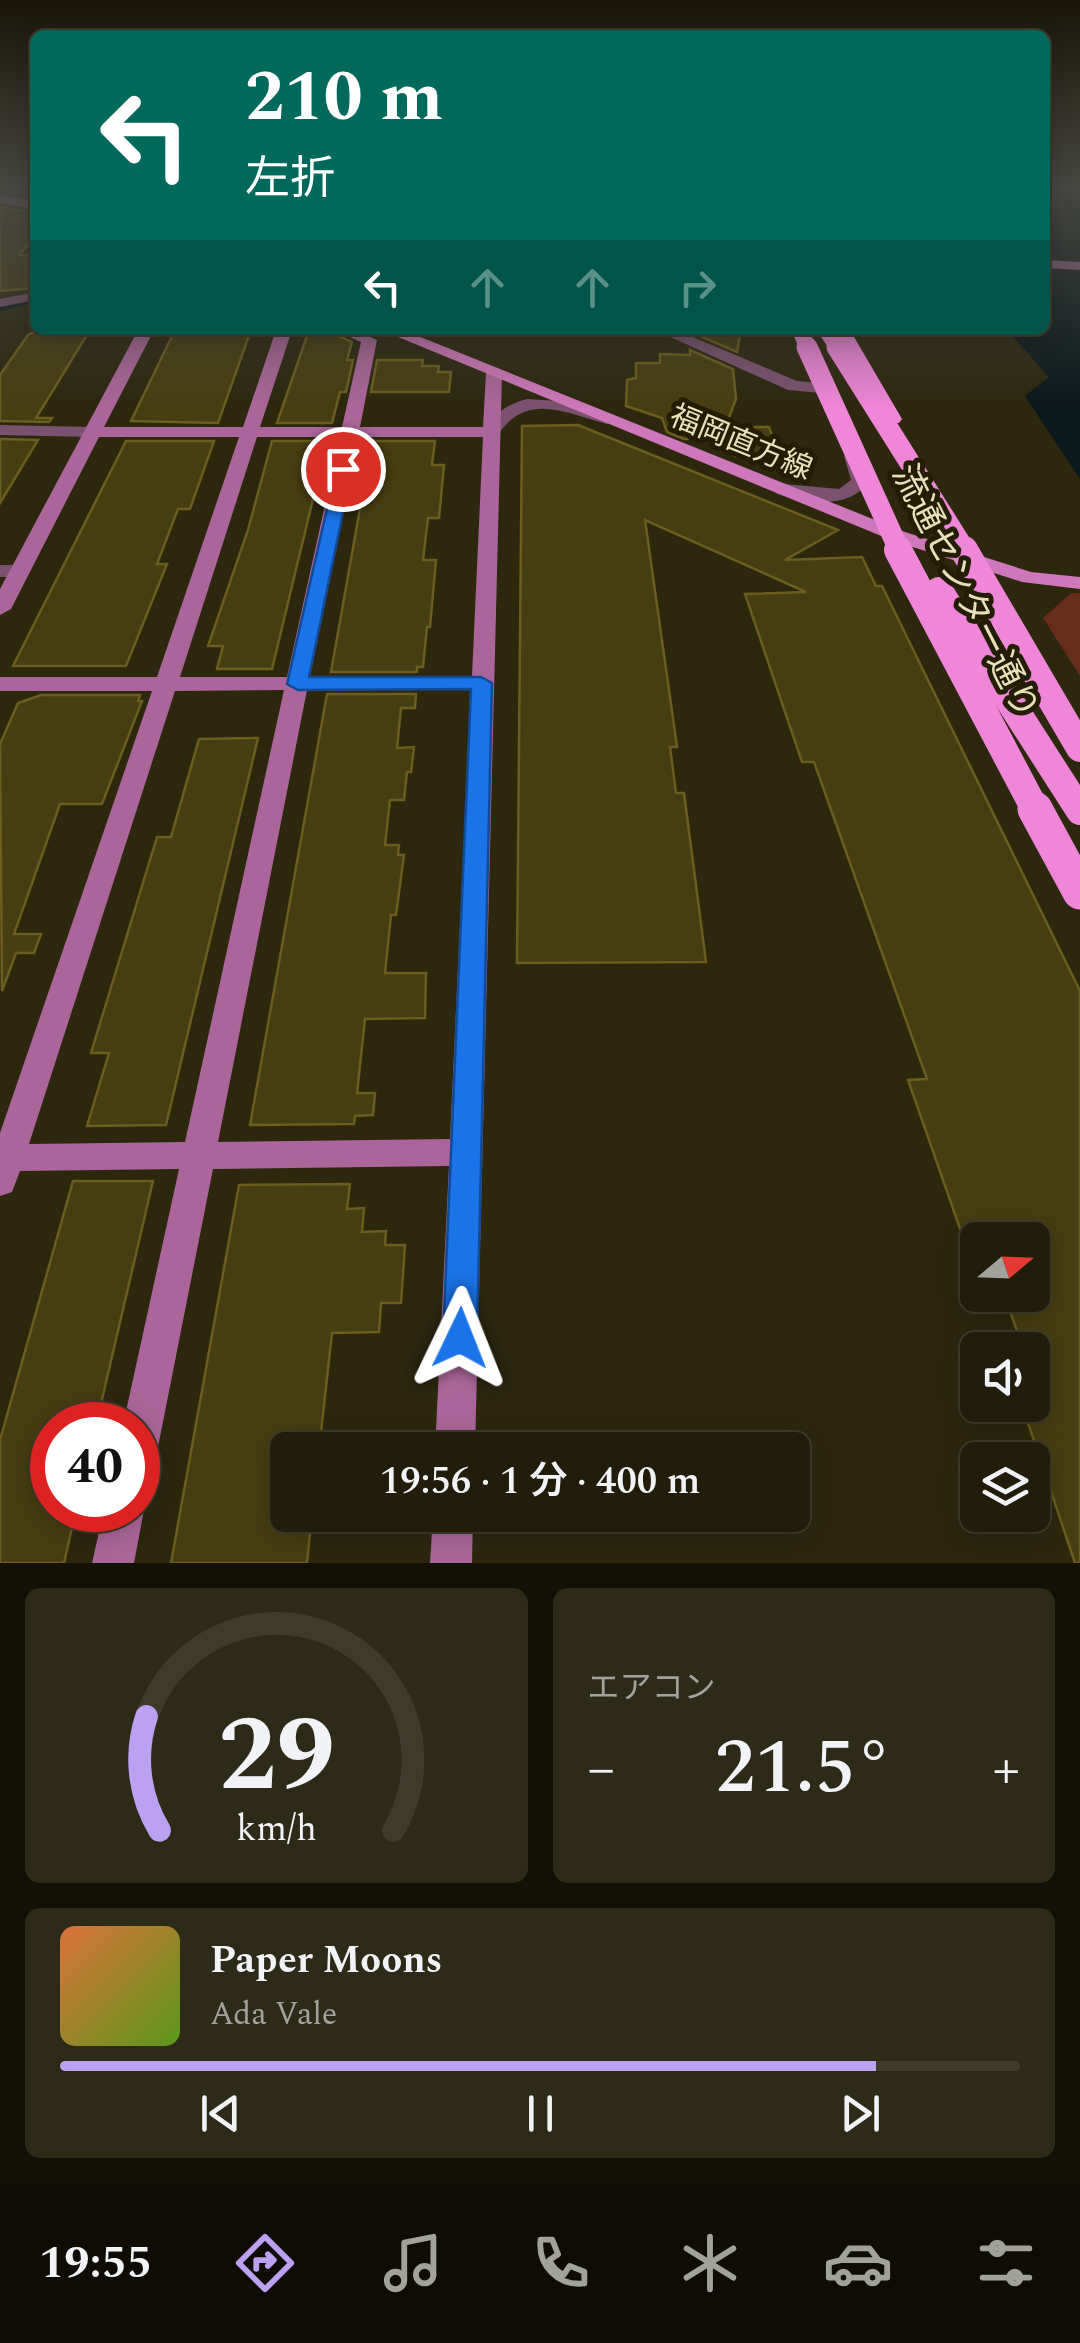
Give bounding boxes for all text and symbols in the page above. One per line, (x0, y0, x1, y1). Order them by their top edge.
text: 210 m (245, 45, 443, 151)
icon: left (80, 70, 210, 200)
text: 左折 (245, 145, 335, 214)
icon: left (355, 260, 410, 315)
icon: ahead (460, 260, 515, 315)
icon: ahead (565, 260, 620, 315)
icon: right (670, 260, 725, 315)
street label: 福岡直方線 (663, 394, 819, 492)
pin (301, 427, 386, 512)
icon: arrive (316, 442, 371, 497)
street label: 流通センター通り (878, 455, 1052, 729)
north arrow (960, 1222, 1050, 1312)
map controls (960, 1222, 1050, 1532)
position arrow (408, 1286, 512, 1390)
button: sound (960, 1332, 1050, 1422)
speed limit sign: 40 (30, 1402, 160, 1532)
button: layers (960, 1442, 1050, 1532)
text: 19:56 · 1 分 · 400 m (380, 1453, 700, 1511)
text: エアコン (588, 1664, 716, 1713)
text: 29 (218, 1678, 335, 1836)
text: 21.5° (715, 1712, 893, 1826)
text: − (588, 1728, 615, 1811)
text: + (992, 1728, 1020, 1811)
text: km/h (236, 1802, 316, 1857)
text: Paper Moons (210, 1932, 442, 1990)
text: Ada Vale (210, 1990, 337, 2039)
icon: previous (193, 2086, 248, 2141)
icon: pause (513, 2086, 568, 2141)
icon: next (833, 2086, 888, 2141)
icon: directions (230, 2228, 300, 2298)
icon: music (378, 2228, 448, 2298)
icon: phone (526, 2228, 596, 2298)
icon: climate (675, 2228, 745, 2298)
icon: car (823, 2228, 893, 2298)
icon: filters (971, 2228, 1041, 2298)
text: 19:55 (39, 2229, 152, 2298)

